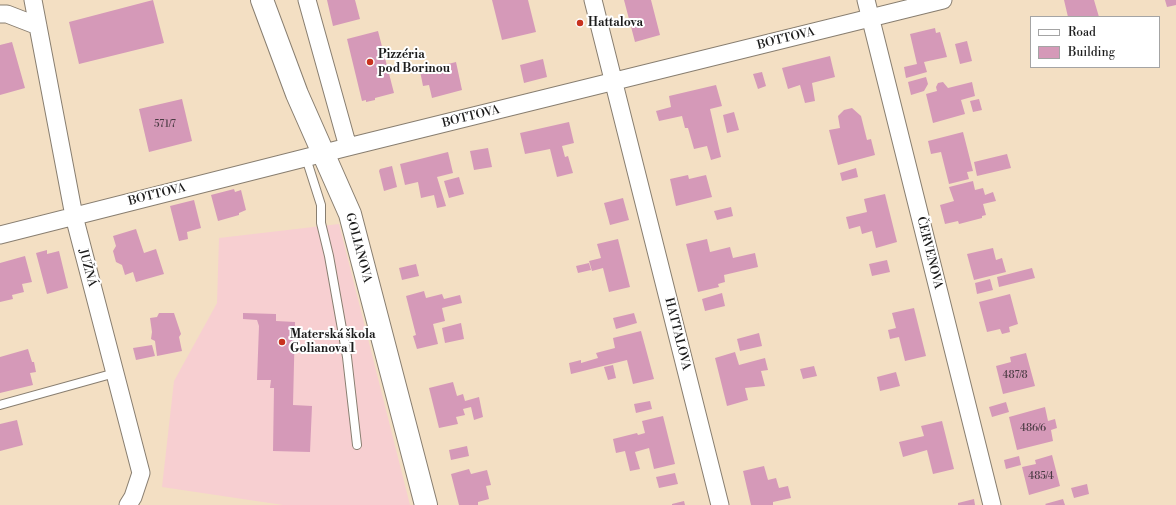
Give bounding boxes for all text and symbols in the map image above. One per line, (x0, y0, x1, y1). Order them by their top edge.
place label: Hattalova (588, 16, 643, 30)
legend (1030, 16, 1160, 68)
marker: Hattalova (575, 18, 585, 28)
street label: BOTTOVA (756, 25, 816, 53)
text: Road (1068, 25, 1096, 40)
text: Building (1068, 45, 1115, 60)
place label: Pizzéria pod Borinou (378, 48, 450, 76)
marker: Pizzéria pod Borinou (365, 57, 375, 67)
street label: BOTTOVA (441, 103, 501, 131)
house number: 571/7 (154, 119, 176, 131)
street label: BOTTOVA (127, 181, 187, 209)
street label: GOLIANOVA (342, 212, 374, 284)
street label: ČERVENOVA (913, 215, 945, 291)
street label: JUŽNÁ (75, 247, 99, 289)
street label: HATTALOVA (661, 296, 693, 372)
place label: Materská škola Golianova 1 (290, 328, 375, 356)
marker: Materská škola Golianova 1 (277, 337, 287, 347)
house number: 487/8 (1002, 370, 1028, 382)
house number: 486/6 (1020, 423, 1046, 435)
house number: 485/4 (1028, 471, 1054, 483)

